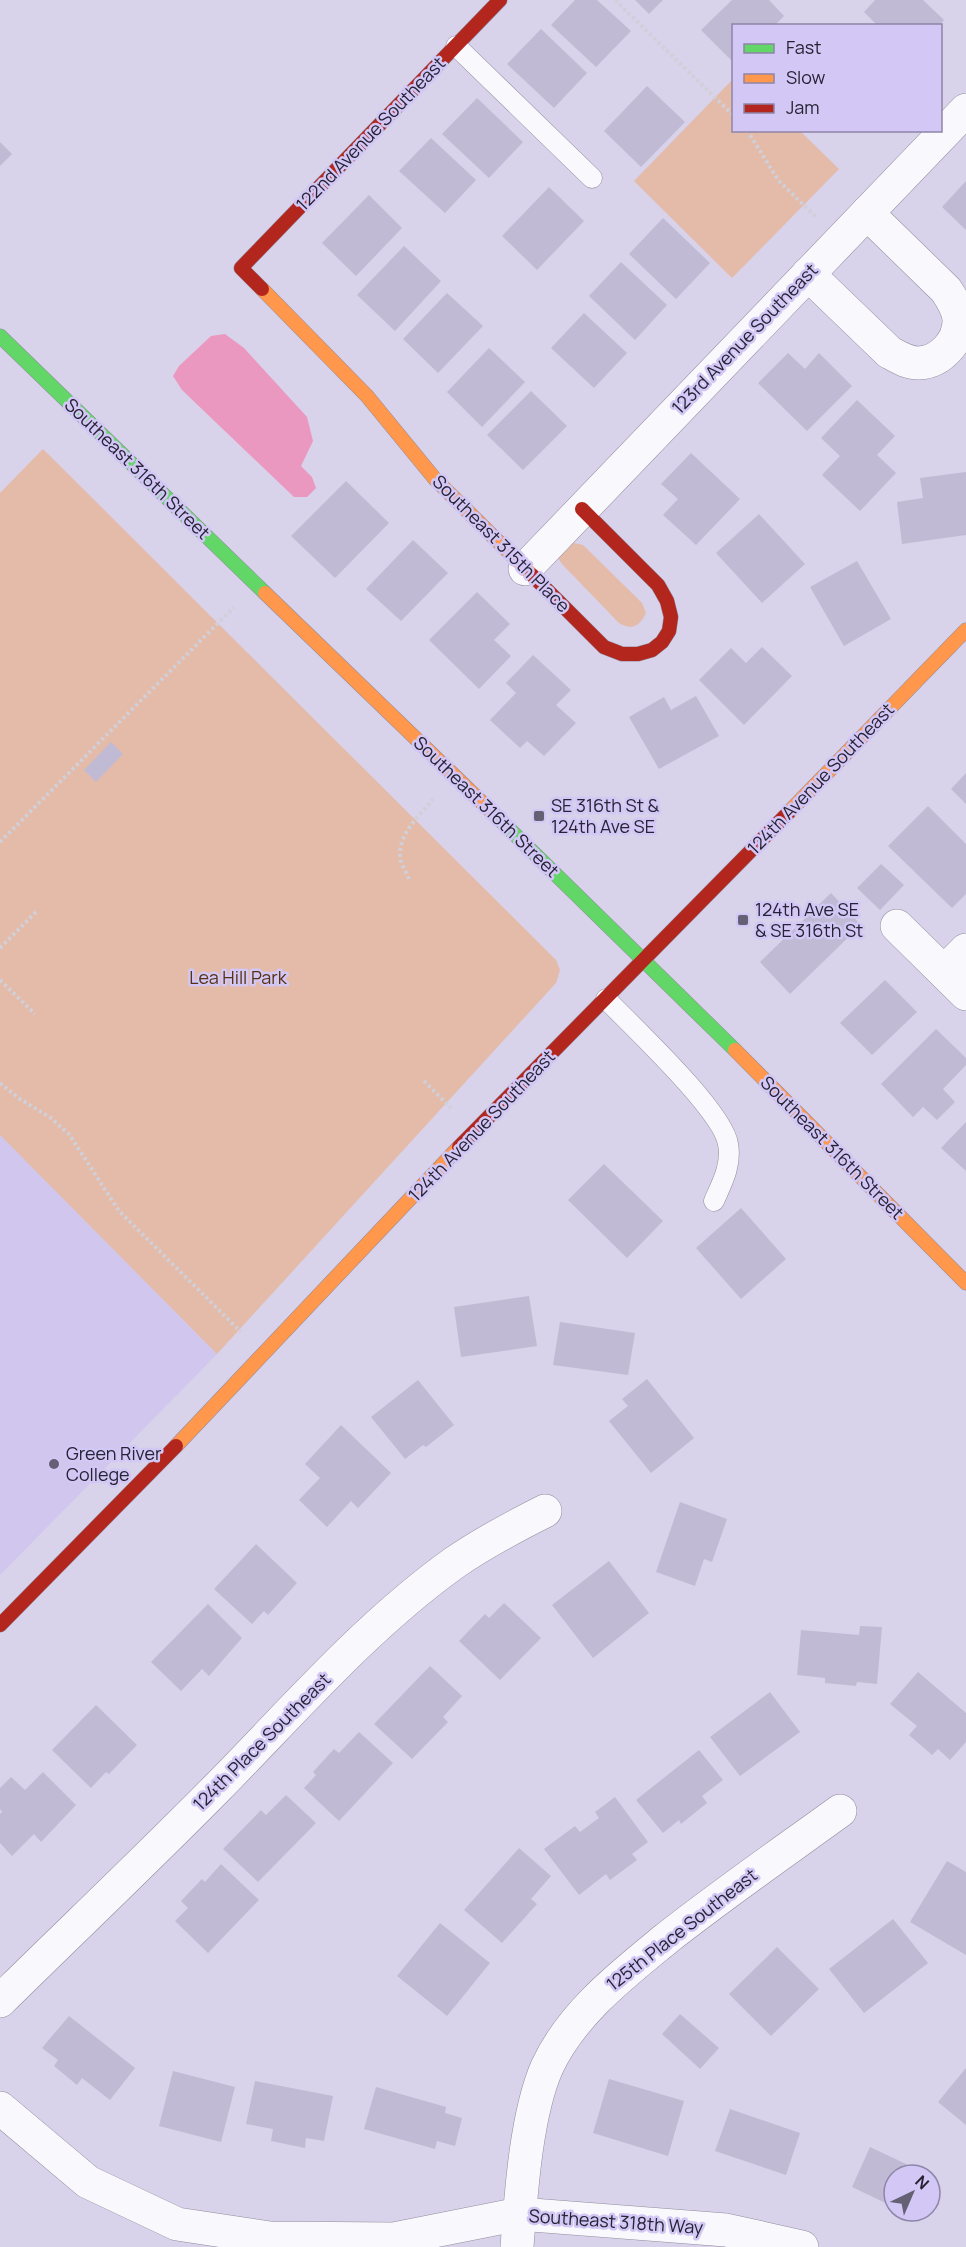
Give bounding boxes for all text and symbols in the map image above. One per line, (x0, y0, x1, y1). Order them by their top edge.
legend (732, 24, 942, 132)
text: Fast (786, 35, 821, 59)
street label: 122nd Avenue Southeast (290, 51, 450, 215)
text: Slow (786, 65, 826, 89)
text: Jam (786, 95, 820, 119)
street label: 123rd Avenue Southeast (666, 258, 823, 419)
street label: Southeast 316th Street (60, 392, 216, 544)
street label: Southeast 315th Place (428, 469, 576, 617)
street label: 124th Avenue Southeast (742, 697, 899, 859)
street label: Southeast 316th Street (409, 730, 565, 882)
place label: SE 316th St & 124th Ave SE (551, 793, 660, 838)
marker: SE 316th St & 124th Ave SE (532, 809, 546, 823)
place label: 124th Ave SE & SE 316th St (755, 897, 863, 942)
marker: 124th Ave SE & SE 316th St (736, 913, 750, 927)
park label: Lea Hill Park (189, 965, 288, 989)
street label: 124th Avenue Southeast (403, 1044, 560, 1206)
street label: Southeast 316th Street (756, 1070, 910, 1224)
place label: Green River College (66, 1441, 162, 1486)
marker: Green River College (47, 1457, 61, 1471)
street label: 124th Place Southeast (187, 1667, 335, 1815)
street label: 125th Place Southeast (601, 1863, 762, 1996)
north arrow (882, 2163, 942, 2223)
text: N (911, 2170, 934, 2194)
street label: Southeast 318th Way (528, 2203, 705, 2239)

